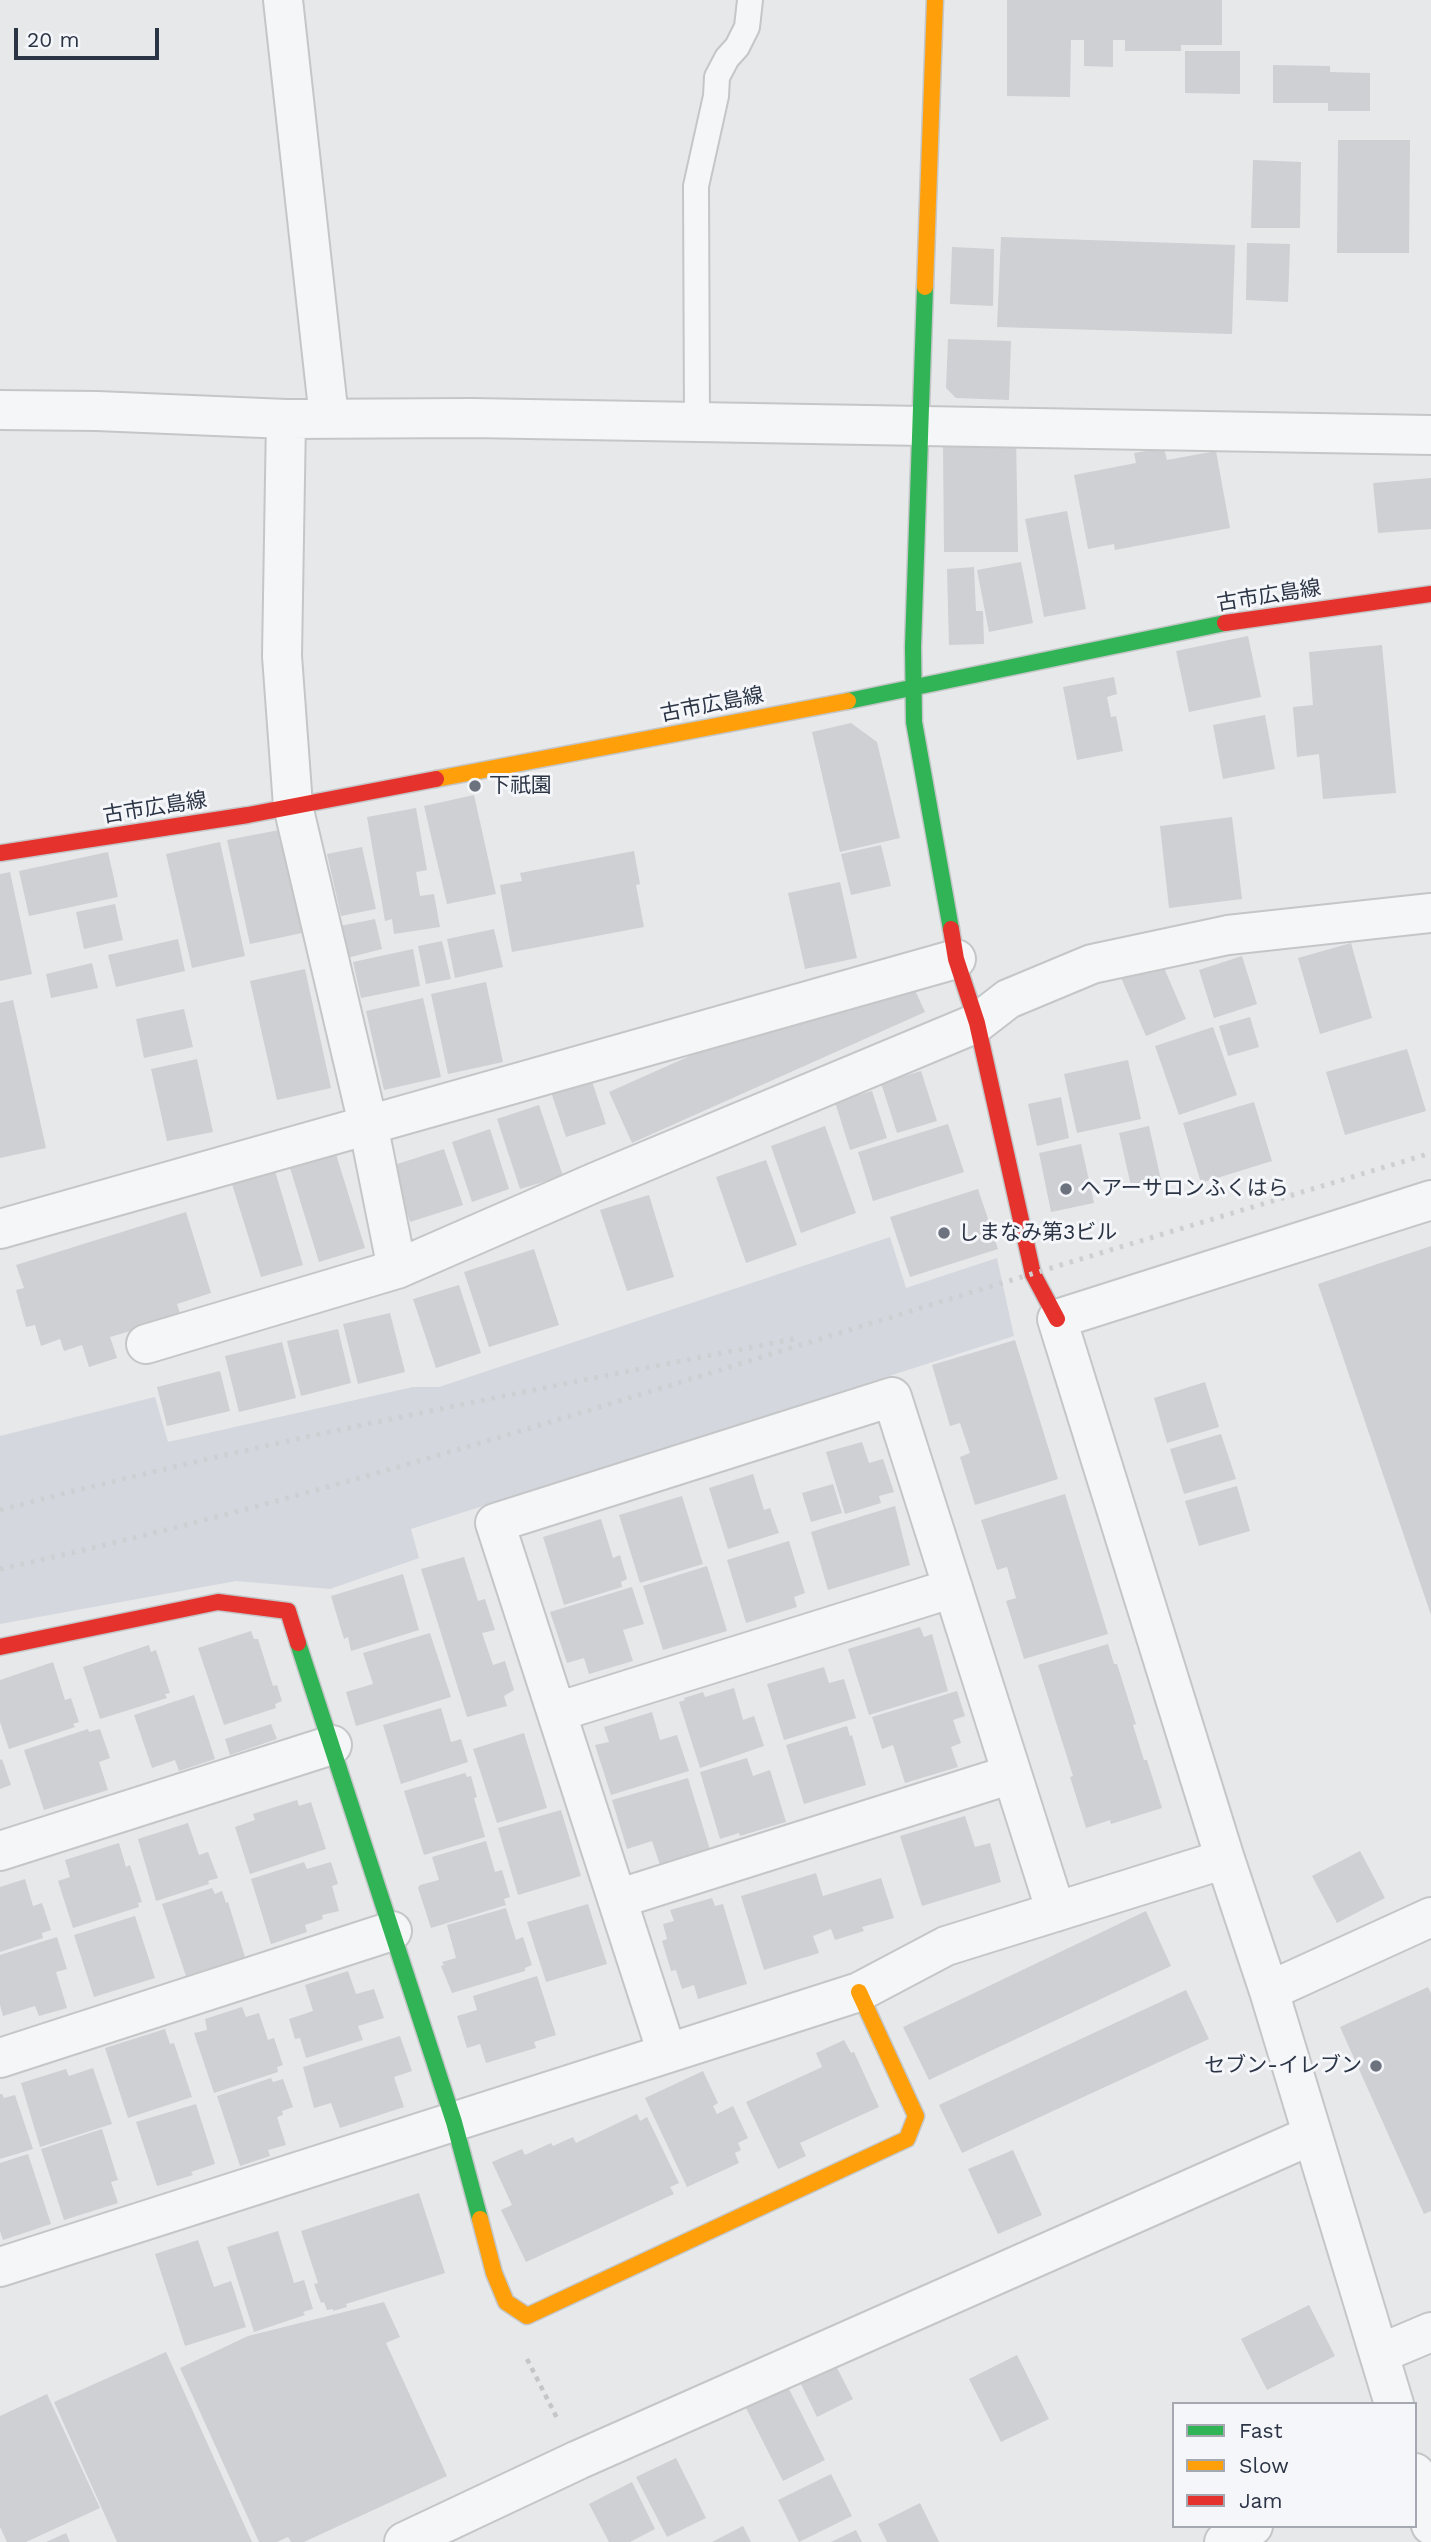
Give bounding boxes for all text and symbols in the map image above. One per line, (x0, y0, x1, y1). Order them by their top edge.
scale bar (18, 14, 163, 58)
text: 20 m (27, 27, 79, 52)
street label: 古市広島線 (1215, 575, 1323, 617)
street label: 古市広島線 (658, 683, 766, 727)
place label: 下祇園 (489, 773, 552, 799)
marker: 下祇園 (467, 778, 483, 794)
street label: 古市広島線 (101, 787, 209, 829)
place label: ヘアーサロンふくはら (1080, 1176, 1289, 1202)
marker: ヘアーサロンふくはら (1058, 1181, 1074, 1197)
place label: しまなみ第3ビル (958, 1220, 1117, 1246)
marker: しまなみ第3ビル (936, 1225, 952, 1241)
place label: セブン-イレブン (1204, 2053, 1362, 2079)
marker: セブン-イレブン (1368, 2058, 1384, 2074)
legend (1172, 2402, 1417, 2528)
text: Fast (1239, 2418, 1283, 2443)
text: Slow (1239, 2453, 1289, 2478)
text: Jam (1239, 2488, 1282, 2513)

